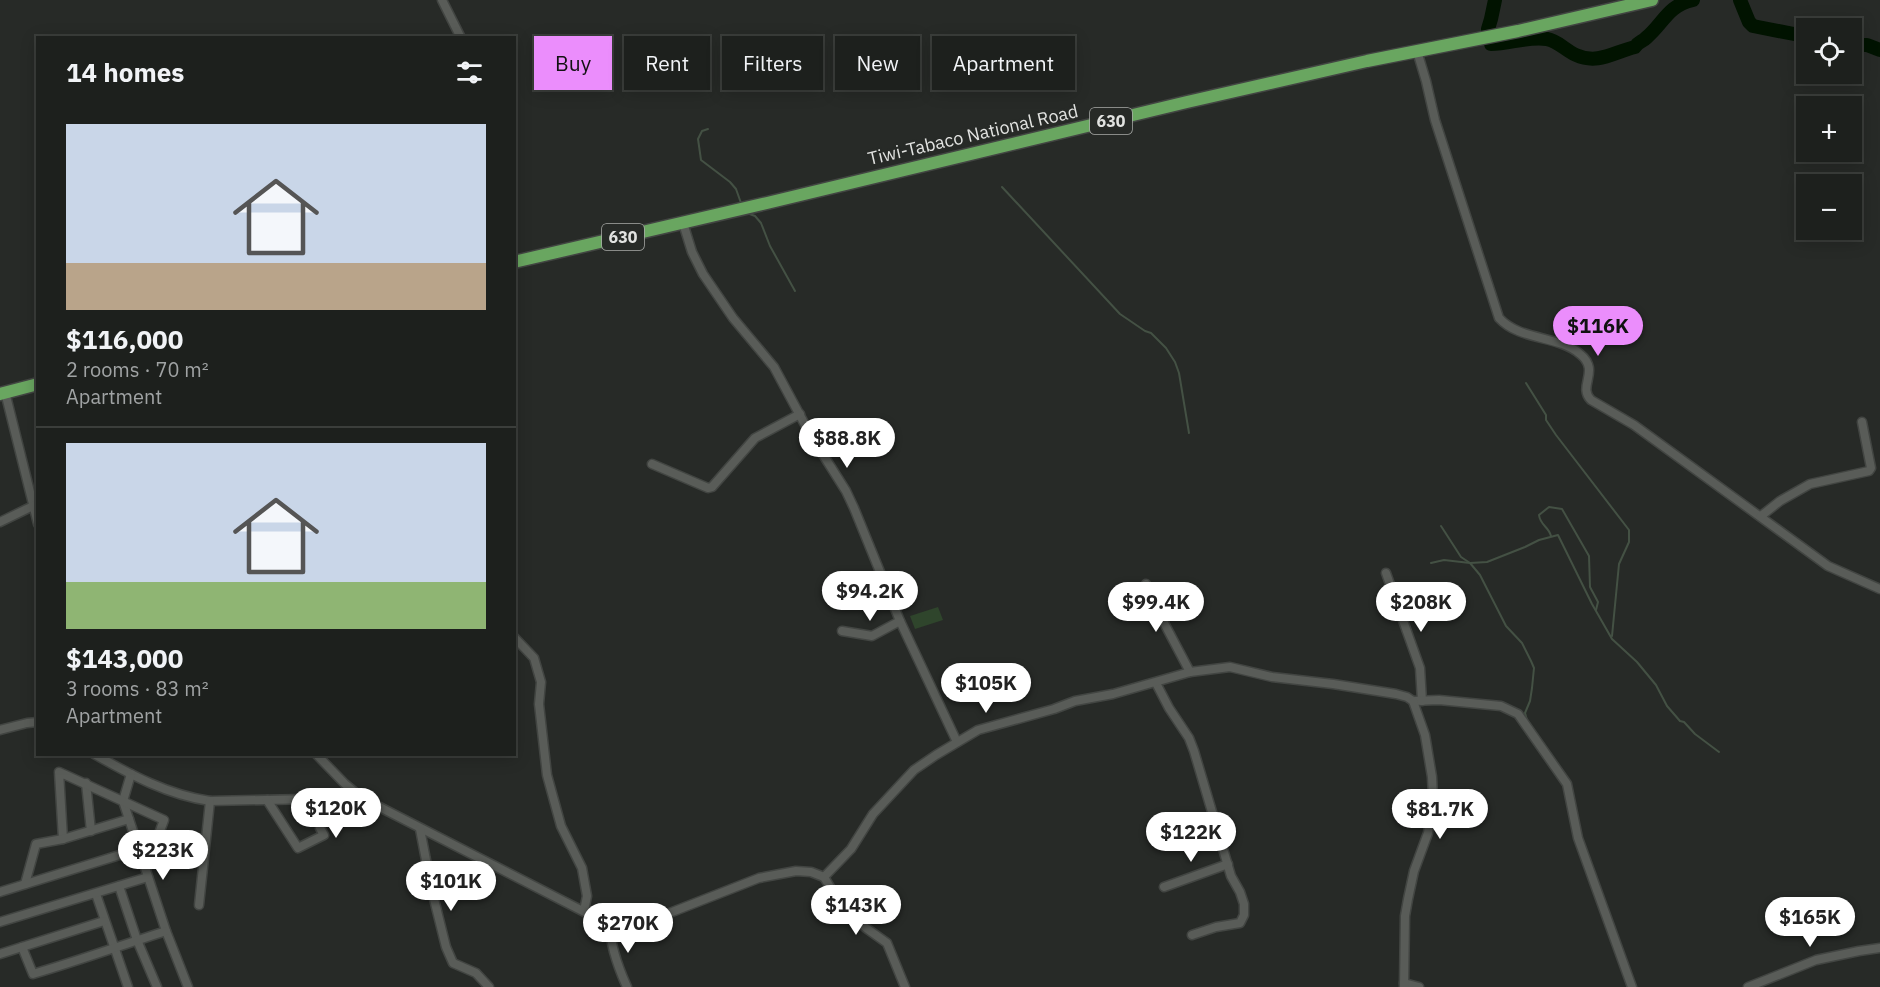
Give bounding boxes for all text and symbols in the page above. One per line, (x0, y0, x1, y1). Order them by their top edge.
map controls (1796, 18, 1862, 240)
button: locate (1796, 18, 1862, 84)
chip: Buy (534, 36, 612, 90)
chip: Rent (624, 36, 710, 90)
chip: Filters (722, 36, 823, 90)
chip: New (835, 36, 920, 90)
chip: Apartment (932, 36, 1075, 90)
text: 14 homes (66, 55, 184, 89)
icon: filters (453, 56, 486, 89)
button: + (1796, 96, 1862, 162)
street label: Tiwi-Tabaco National Road (866, 99, 1080, 170)
road number: 630 (1090, 108, 1132, 134)
icon: home (222, 163, 330, 271)
button: − (1796, 174, 1862, 240)
road number: 630 (602, 224, 644, 250)
pin: $116K (1556, 306, 1640, 357)
text: $116K (1567, 312, 1629, 339)
text: $116,000 (66, 322, 183, 356)
text: 2 rooms · 70 m² (66, 356, 209, 383)
text: Apartment (66, 383, 162, 410)
pin: $88.8K (798, 418, 896, 469)
text: $88.8K (813, 424, 881, 451)
icon: home (222, 482, 330, 590)
pin: $94.2K (821, 571, 919, 622)
text: $94.2K (836, 577, 904, 604)
pin: $99.4K (1107, 582, 1205, 633)
pin: $208K (1379, 582, 1463, 633)
text: $99.4K (1122, 588, 1190, 615)
text: $208K (1390, 588, 1452, 615)
text: $143,000 (66, 641, 183, 675)
pin: $105K (944, 663, 1028, 714)
text: $105K (955, 669, 1017, 696)
text: 3 rooms · 83 m² (66, 675, 209, 702)
text: Apartment (66, 702, 162, 729)
pin: $120K (294, 788, 378, 839)
pin: $81.7K (1391, 789, 1489, 840)
text: $120K (305, 794, 367, 821)
text: $81.7K (1406, 795, 1474, 822)
pin: $122K (1149, 812, 1233, 863)
text: $122K (1160, 818, 1222, 845)
pin: $223K (121, 830, 205, 881)
text: $223K (132, 836, 194, 863)
pin: $101K (409, 861, 493, 912)
text: $101K (420, 867, 482, 894)
pin: $143K (814, 885, 898, 936)
text: $143K (825, 891, 887, 918)
pin: $165K (1768, 897, 1852, 948)
pin: $270K (586, 903, 670, 954)
text: $165K (1779, 903, 1841, 930)
text: $270K (597, 909, 659, 936)

